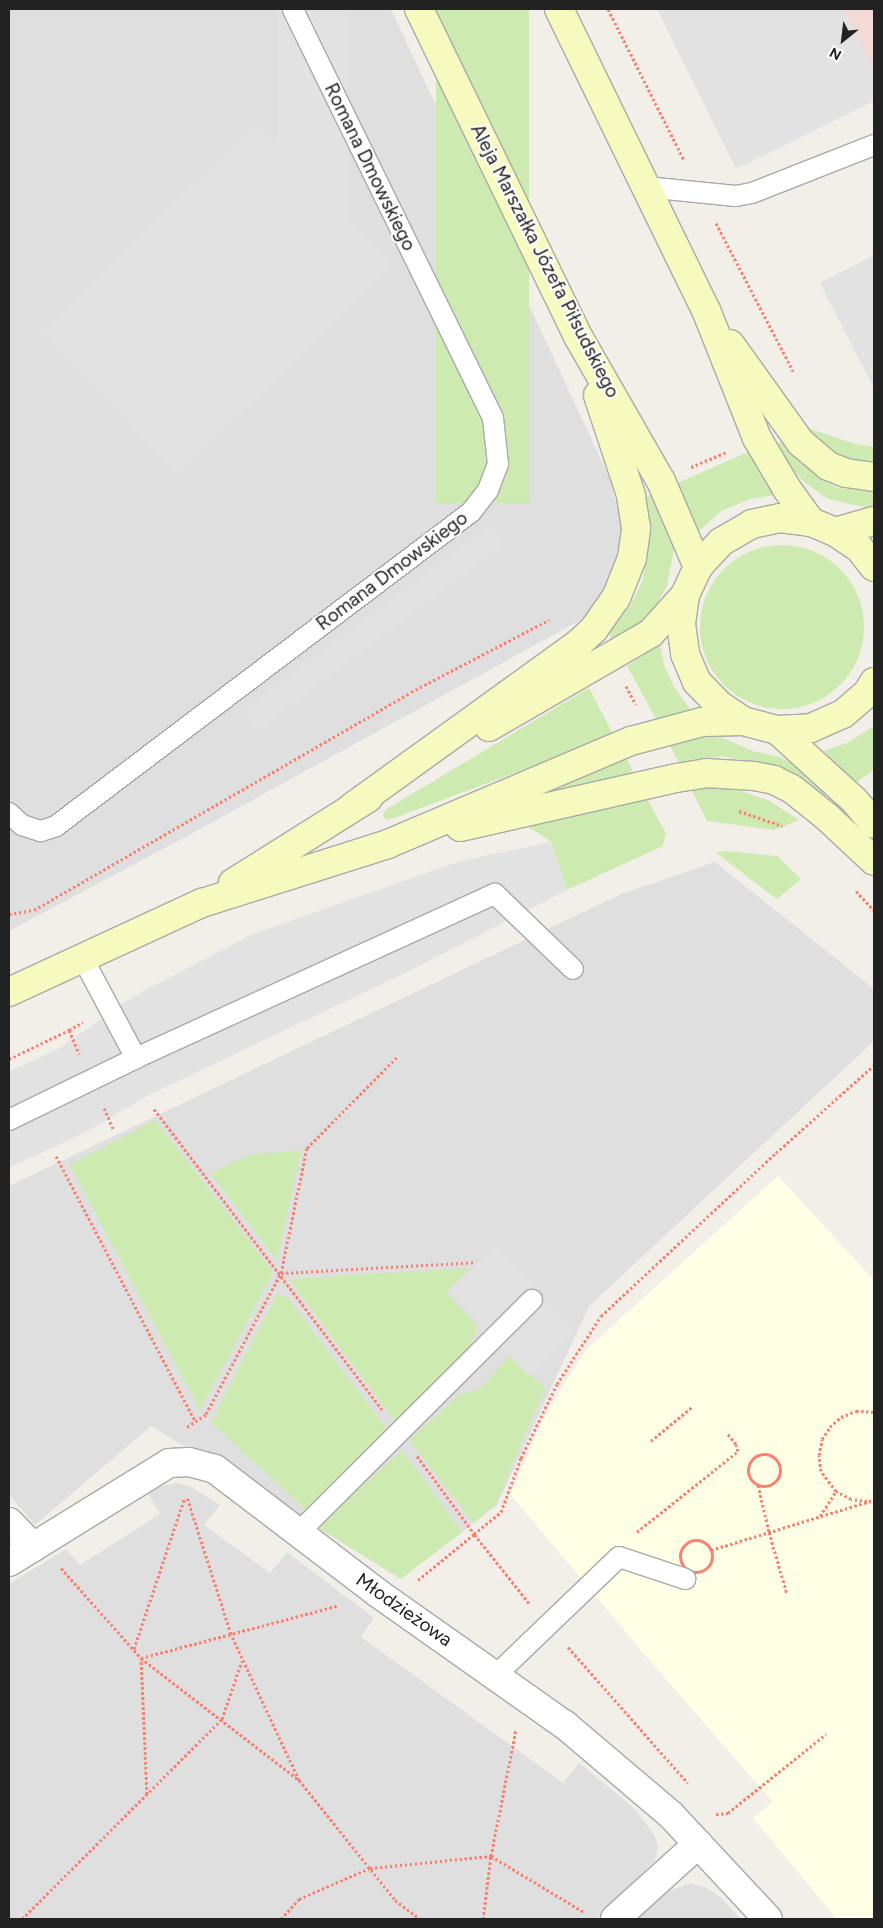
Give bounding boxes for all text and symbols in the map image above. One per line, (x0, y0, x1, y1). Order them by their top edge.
north arrow (818, 15, 868, 65)
text: N (827, 44, 844, 64)
street label: Romana Dmowskiego (319, 79, 421, 255)
street label: Aleja Marszałka Józefa Piłsudskiego (466, 120, 624, 402)
street label: Romana Dmowskiego (312, 507, 472, 635)
street label: Młodzieżowa (352, 1568, 456, 1652)

